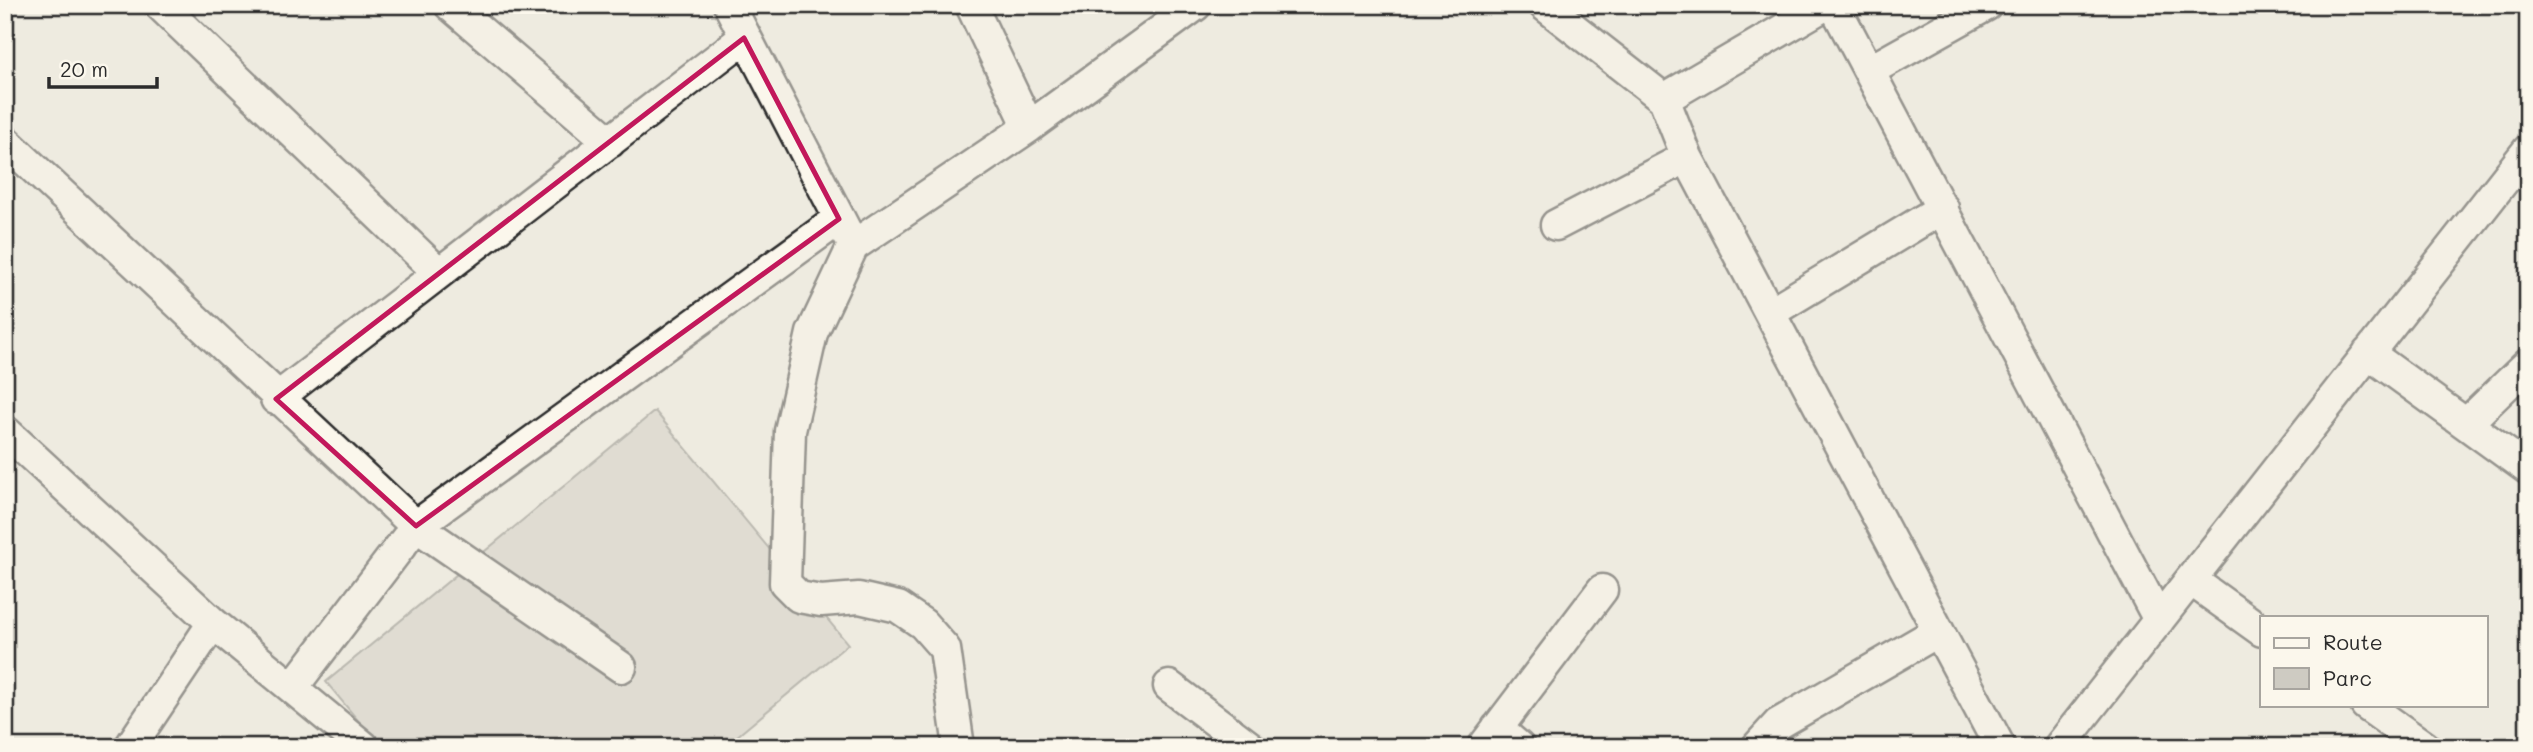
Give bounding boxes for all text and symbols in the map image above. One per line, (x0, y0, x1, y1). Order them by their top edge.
scale bar (49, 46, 158, 90)
text: 20 m (60, 55, 108, 82)
legend (2260, 616, 2488, 706)
text: Route (2323, 628, 2383, 655)
text: Parc (2323, 664, 2372, 691)

